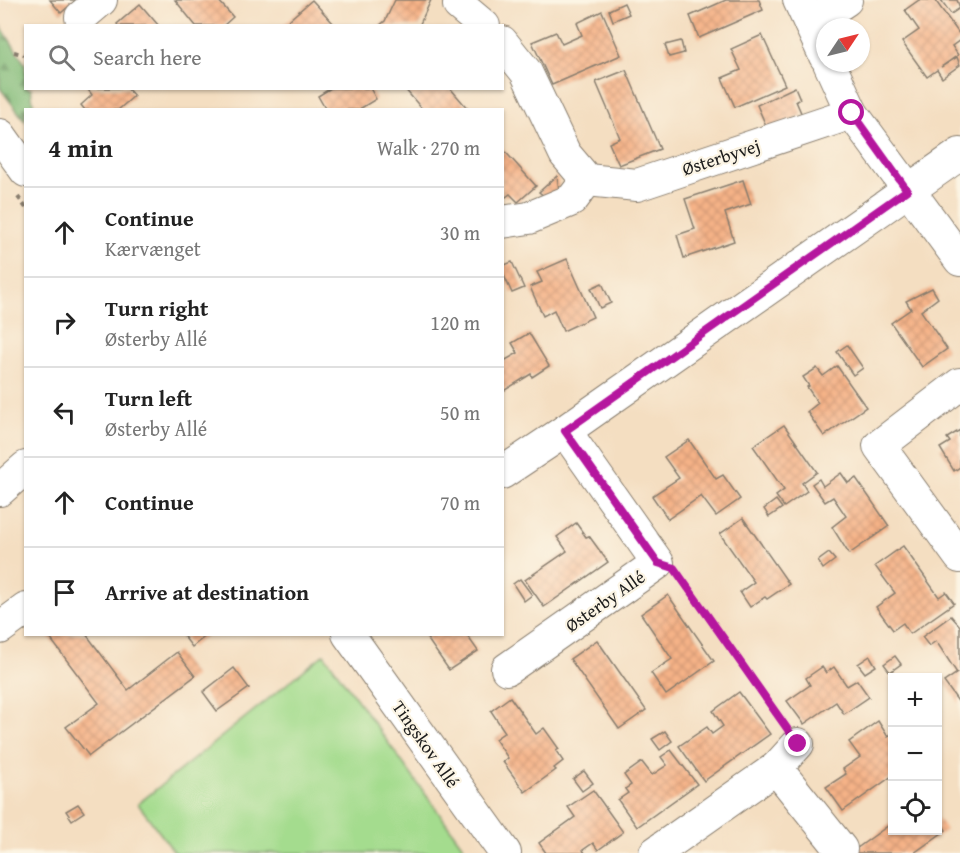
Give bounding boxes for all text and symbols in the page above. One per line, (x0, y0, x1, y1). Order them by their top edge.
north arrow (816, 18, 870, 72)
search box (24, 24, 504, 90)
icon: search (45, 41, 78, 74)
text: Search here (93, 41, 202, 73)
route start (838, 99, 864, 125)
text: 4 min (48, 128, 113, 167)
street label: Østerbyvej (679, 132, 763, 182)
text: Walk · 270 m (377, 133, 480, 162)
text: Continue (105, 202, 194, 234)
icon: ahead (48, 216, 81, 249)
text: 30 m (440, 218, 480, 247)
text: Kærvænget (105, 234, 201, 263)
text: Turn right (105, 292, 208, 324)
icon: right (48, 306, 81, 339)
text: 120 m (430, 308, 480, 337)
text: Østerby Allé (105, 324, 207, 353)
text: Turn left (105, 382, 192, 414)
icon: left (48, 396, 81, 429)
text: 50 m (440, 398, 480, 427)
text: Østerby Allé (105, 414, 207, 443)
icon: ahead (48, 486, 81, 519)
text: Continue (105, 486, 194, 518)
text: 70 m (440, 488, 480, 517)
street label: Østerby Allé (560, 564, 650, 638)
icon: arrive (48, 576, 81, 609)
text: Arrive at destination (105, 576, 309, 608)
map controls (888, 673, 942, 835)
button: + (888, 673, 942, 727)
street label: Tingskov Allé (386, 695, 466, 793)
button: − (888, 727, 942, 781)
route end (784, 730, 810, 756)
button: locate (888, 781, 942, 835)

